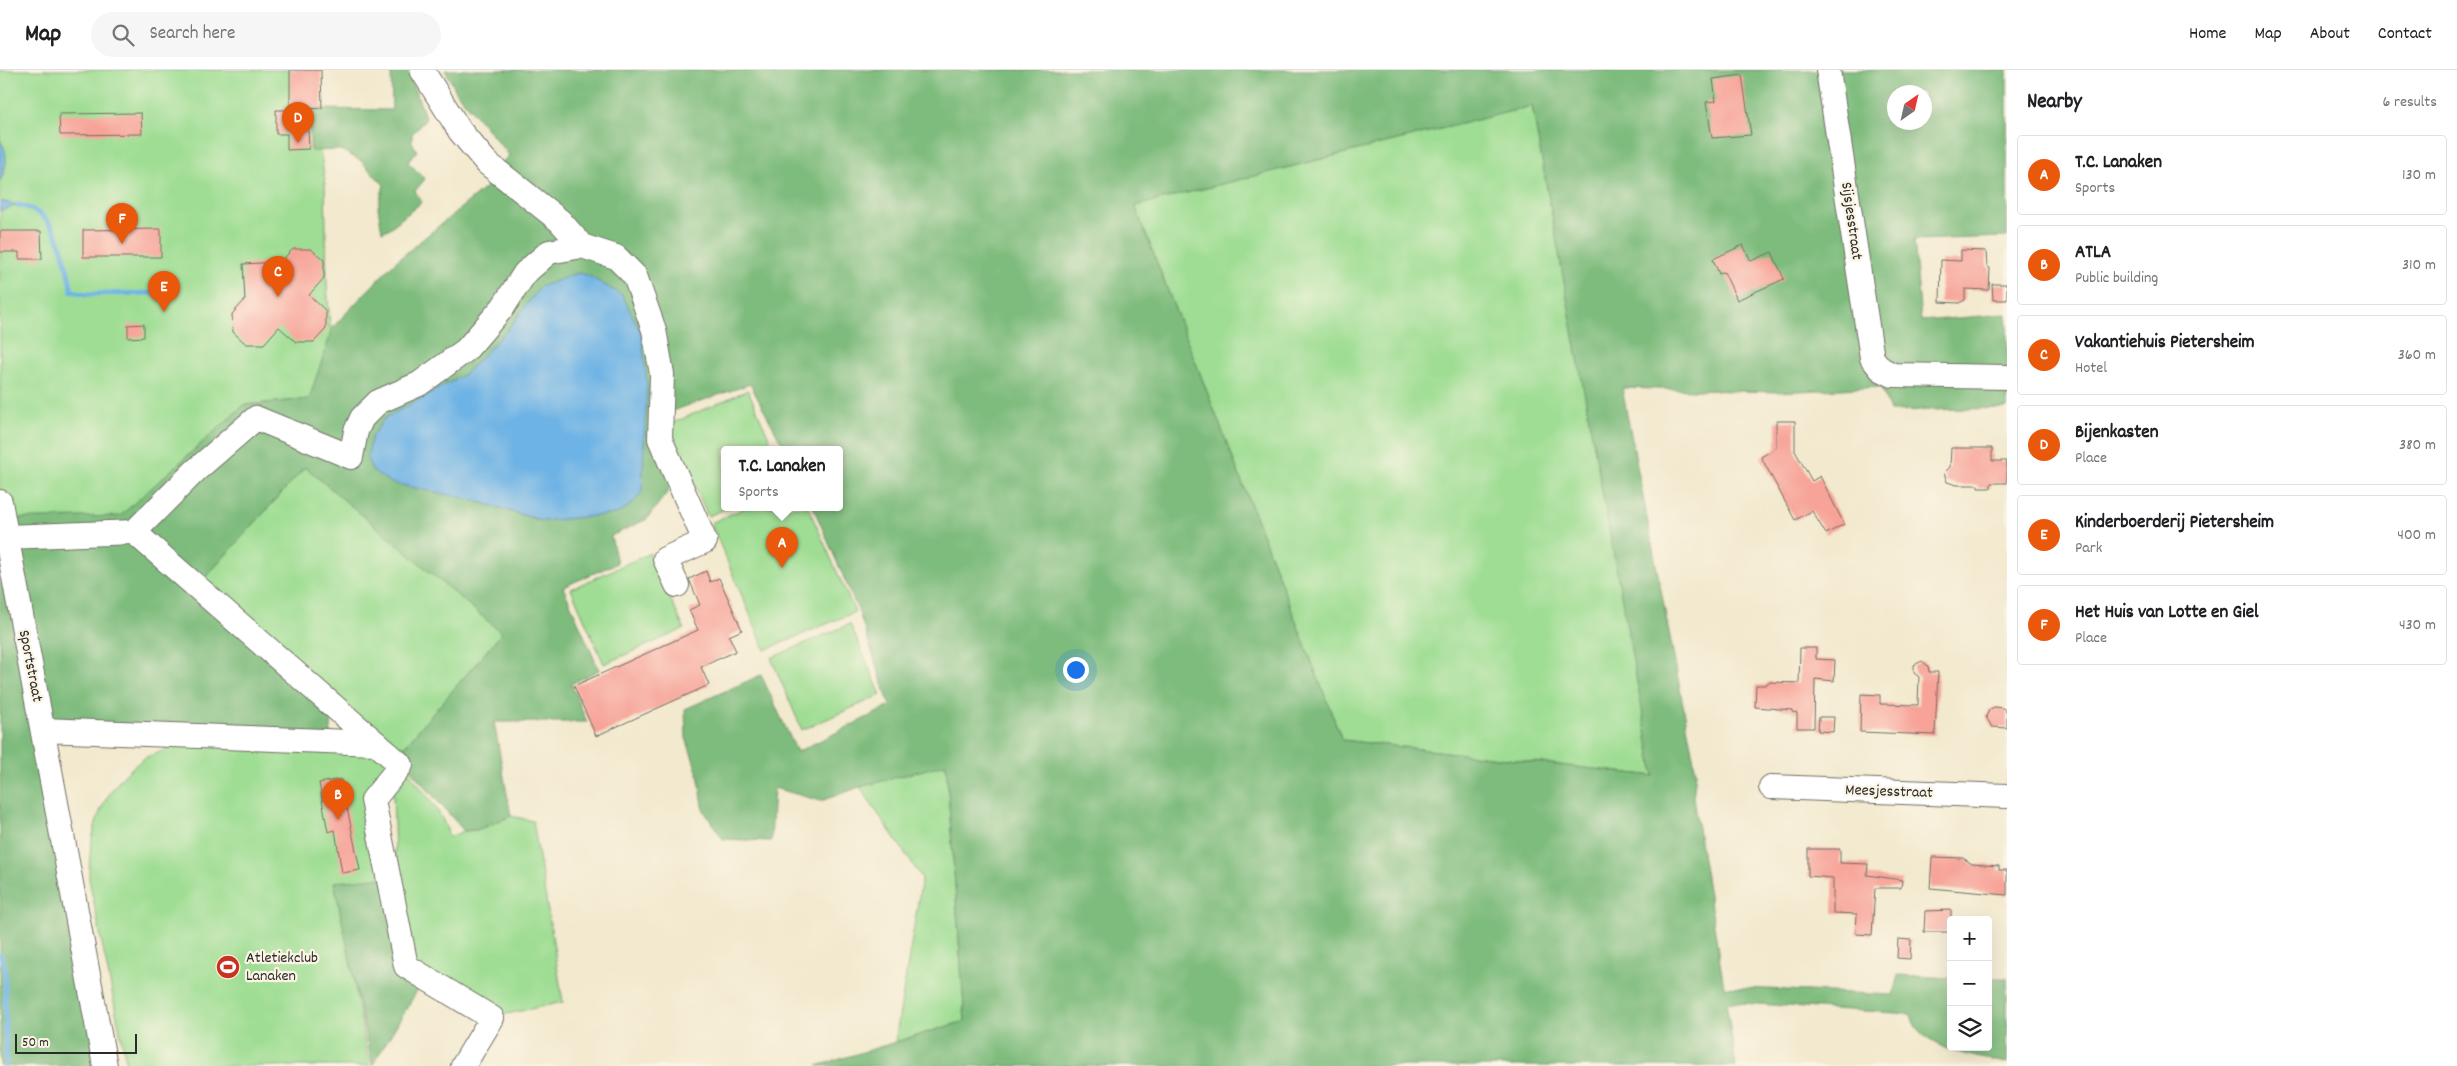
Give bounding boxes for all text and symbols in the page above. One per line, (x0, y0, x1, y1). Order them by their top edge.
search box (91, 12, 441, 57)
text: Map (25, 18, 61, 52)
icon: search (109, 21, 137, 49)
text: Search here (149, 21, 235, 48)
text: Home (2189, 22, 2226, 47)
text: Map (2254, 22, 2282, 47)
text: About (2310, 22, 2350, 47)
text: Contact (2378, 22, 2432, 47)
north arrow (1887, 85, 1932, 130)
text: Nearby (2027, 88, 2082, 118)
text: 6 results (2382, 91, 2437, 114)
pin: D (282, 102, 314, 143)
text: T.C. Lanaken (2075, 150, 2162, 177)
text: A (2040, 164, 2048, 187)
text: 130 m (2402, 164, 2436, 187)
text: Sports (2075, 177, 2115, 200)
street label: Sijsjesstraat (1834, 181, 1868, 261)
pin: F (106, 203, 138, 244)
text: ATLA (2075, 240, 2111, 267)
text: B (2040, 254, 2048, 277)
text: 310 m (2402, 254, 2436, 277)
pin: C (262, 256, 294, 297)
text: Public building (2075, 267, 2158, 290)
pin: E (148, 271, 180, 312)
text: Vakantiehuis Pietersheim (2075, 330, 2255, 357)
text: C (2040, 344, 2048, 367)
text: 360 m (2398, 344, 2436, 367)
text: Hotel (2075, 357, 2107, 380)
text: Bijenkasten (2075, 420, 2158, 447)
text: D (2040, 434, 2048, 457)
text: 380 m (2399, 434, 2436, 457)
popup (721, 446, 843, 511)
text: Place (2075, 447, 2107, 470)
text: T.C. Lanaken (739, 454, 825, 481)
text: Sports (739, 481, 779, 504)
text: Kinderboerderij Pietersheim (2075, 510, 2274, 537)
text: E (2040, 524, 2048, 547)
text: 400 m (2397, 524, 2436, 547)
pin: A (766, 527, 798, 568)
text: Park (2075, 537, 2102, 560)
text: Het Huis van Lotte en Giel (2075, 600, 2259, 627)
text: F (2040, 614, 2048, 637)
text: 430 m (2399, 614, 2436, 637)
text: Place (2075, 627, 2107, 650)
street label: Sportstraat (12, 628, 48, 704)
your location (1063, 657, 1089, 683)
pin: B (322, 779, 354, 820)
street label: Meesjesstraat (1845, 779, 1933, 805)
map controls (1947, 916, 1992, 1051)
button: + (1947, 916, 1992, 961)
place label: Atletiekclub Lanaken (246, 947, 318, 988)
sports icon: Atletiekclub Lanaken (215, 954, 241, 980)
button: − (1947, 961, 1992, 1006)
button: layers (1947, 1006, 1992, 1051)
scale bar (15, 1031, 138, 1054)
text: 50 m (22, 1033, 49, 1053)

